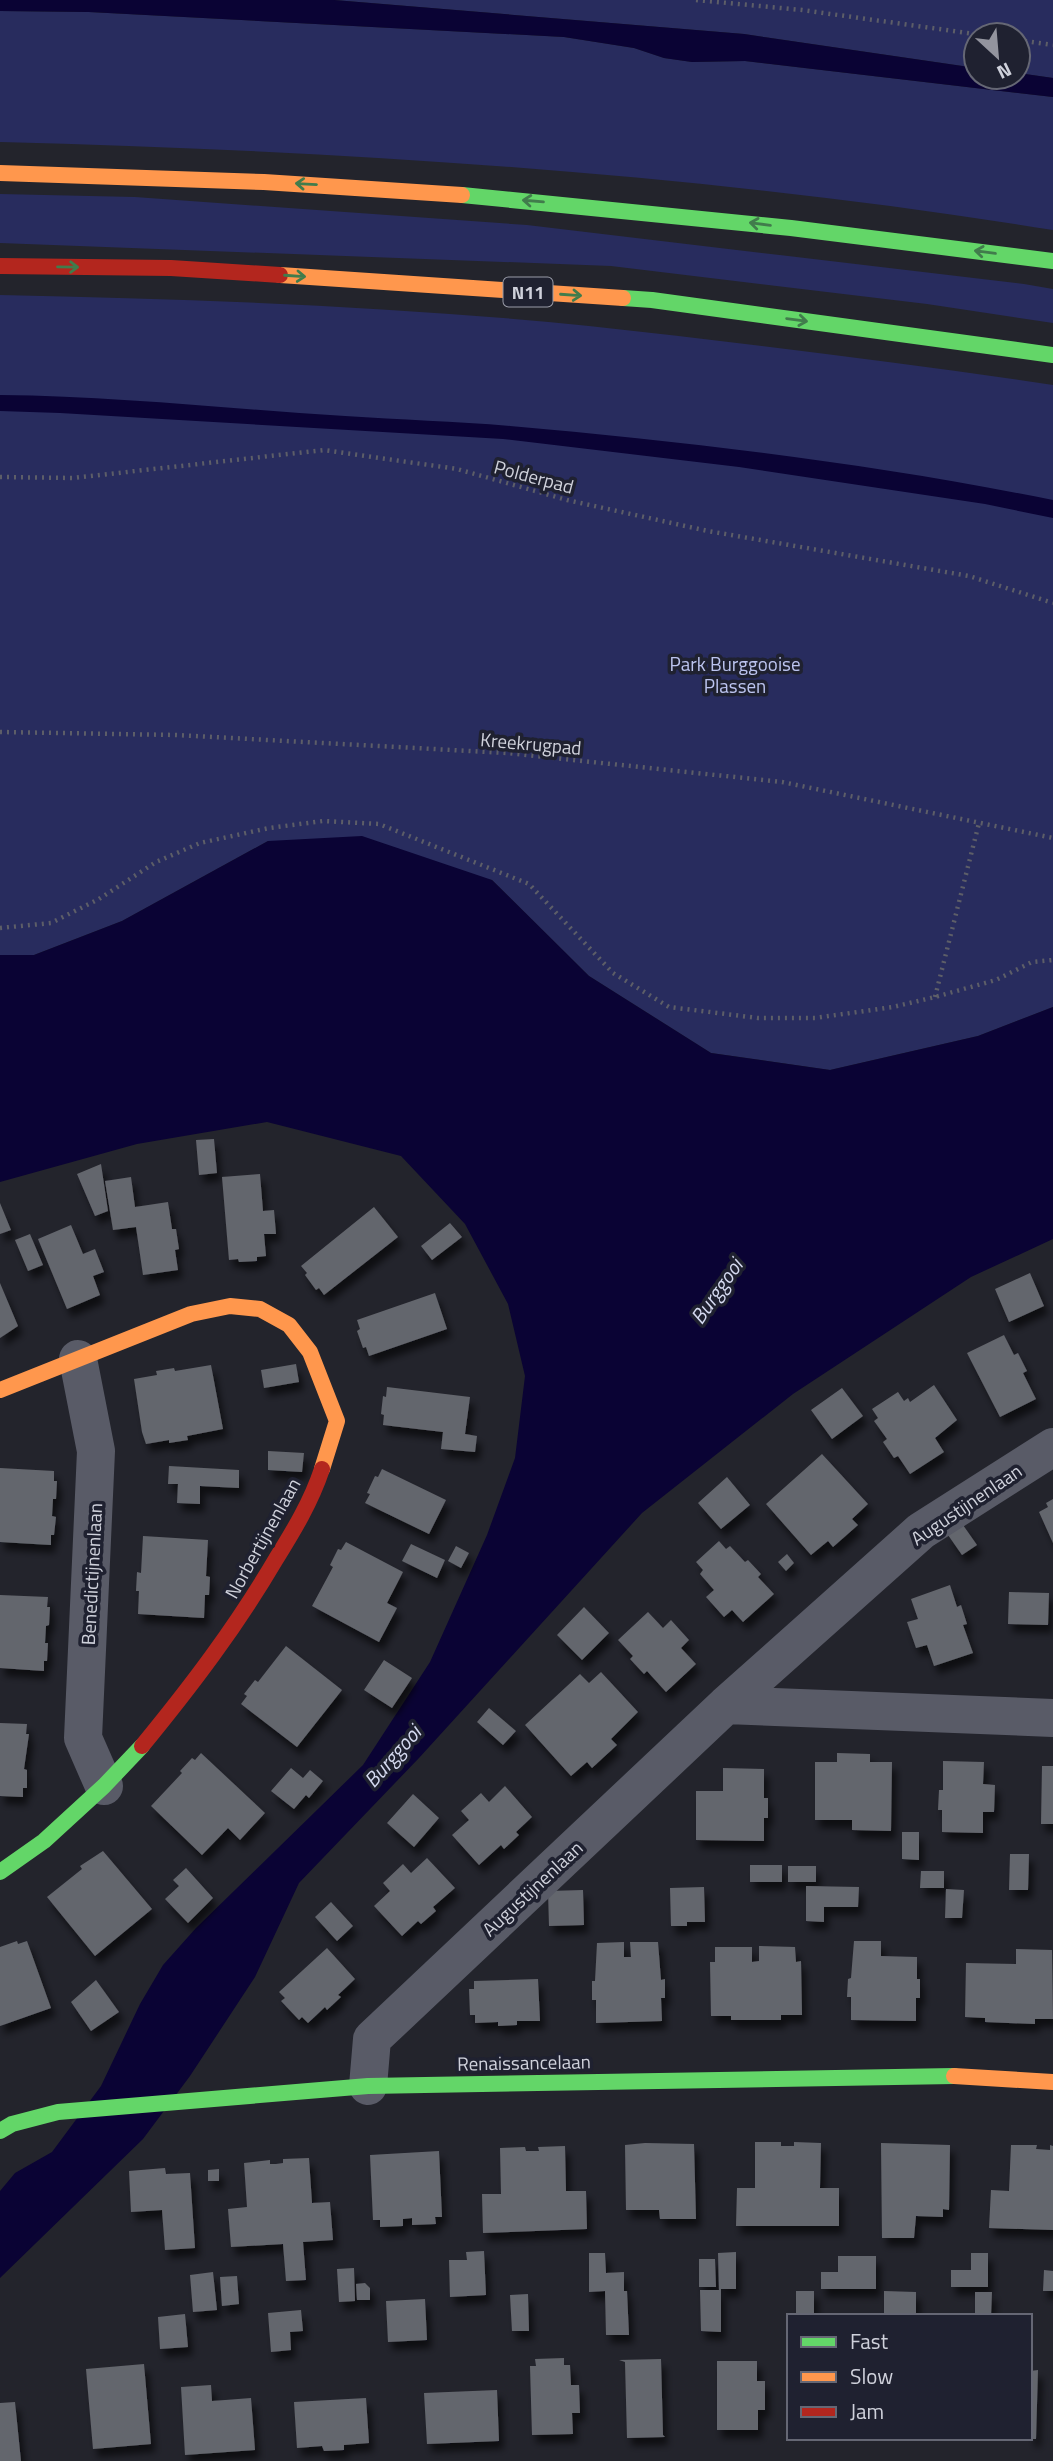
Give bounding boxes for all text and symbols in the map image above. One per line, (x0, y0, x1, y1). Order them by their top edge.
north arrow (962, 21, 1032, 91)
text: N (992, 56, 1017, 88)
one-way arrow (295, 177, 318, 190)
one-way arrow (522, 194, 545, 207)
one-way arrow (749, 217, 771, 230)
one-way arrow (975, 245, 997, 258)
one-way arrow (56, 260, 79, 274)
one-way arrow (284, 270, 306, 283)
road number: N11 (504, 278, 552, 306)
one-way arrow (560, 289, 582, 302)
one-way arrow (785, 314, 808, 327)
street label: Polderpad (491, 451, 577, 501)
park label: Park Burggooise Plassen (670, 649, 800, 700)
street label: Kreekrugpad (479, 724, 583, 762)
water label: Burggooi (682, 1249, 752, 1330)
street label: Augustijnenlaan (905, 1456, 1027, 1552)
street label: Norbertijnenlaan (217, 1472, 307, 1604)
street label: Benedictijnenlaan (73, 1502, 109, 1646)
water label: Burggooi (356, 1716, 430, 1794)
street label: Augustijnenlaan (475, 1833, 589, 1943)
street label: Renaissancelaan (457, 2046, 591, 2078)
legend (787, 2314, 1032, 2440)
text: Fast (850, 2325, 889, 2357)
text: Slow (850, 2360, 893, 2392)
text: Jam (850, 2395, 884, 2427)

